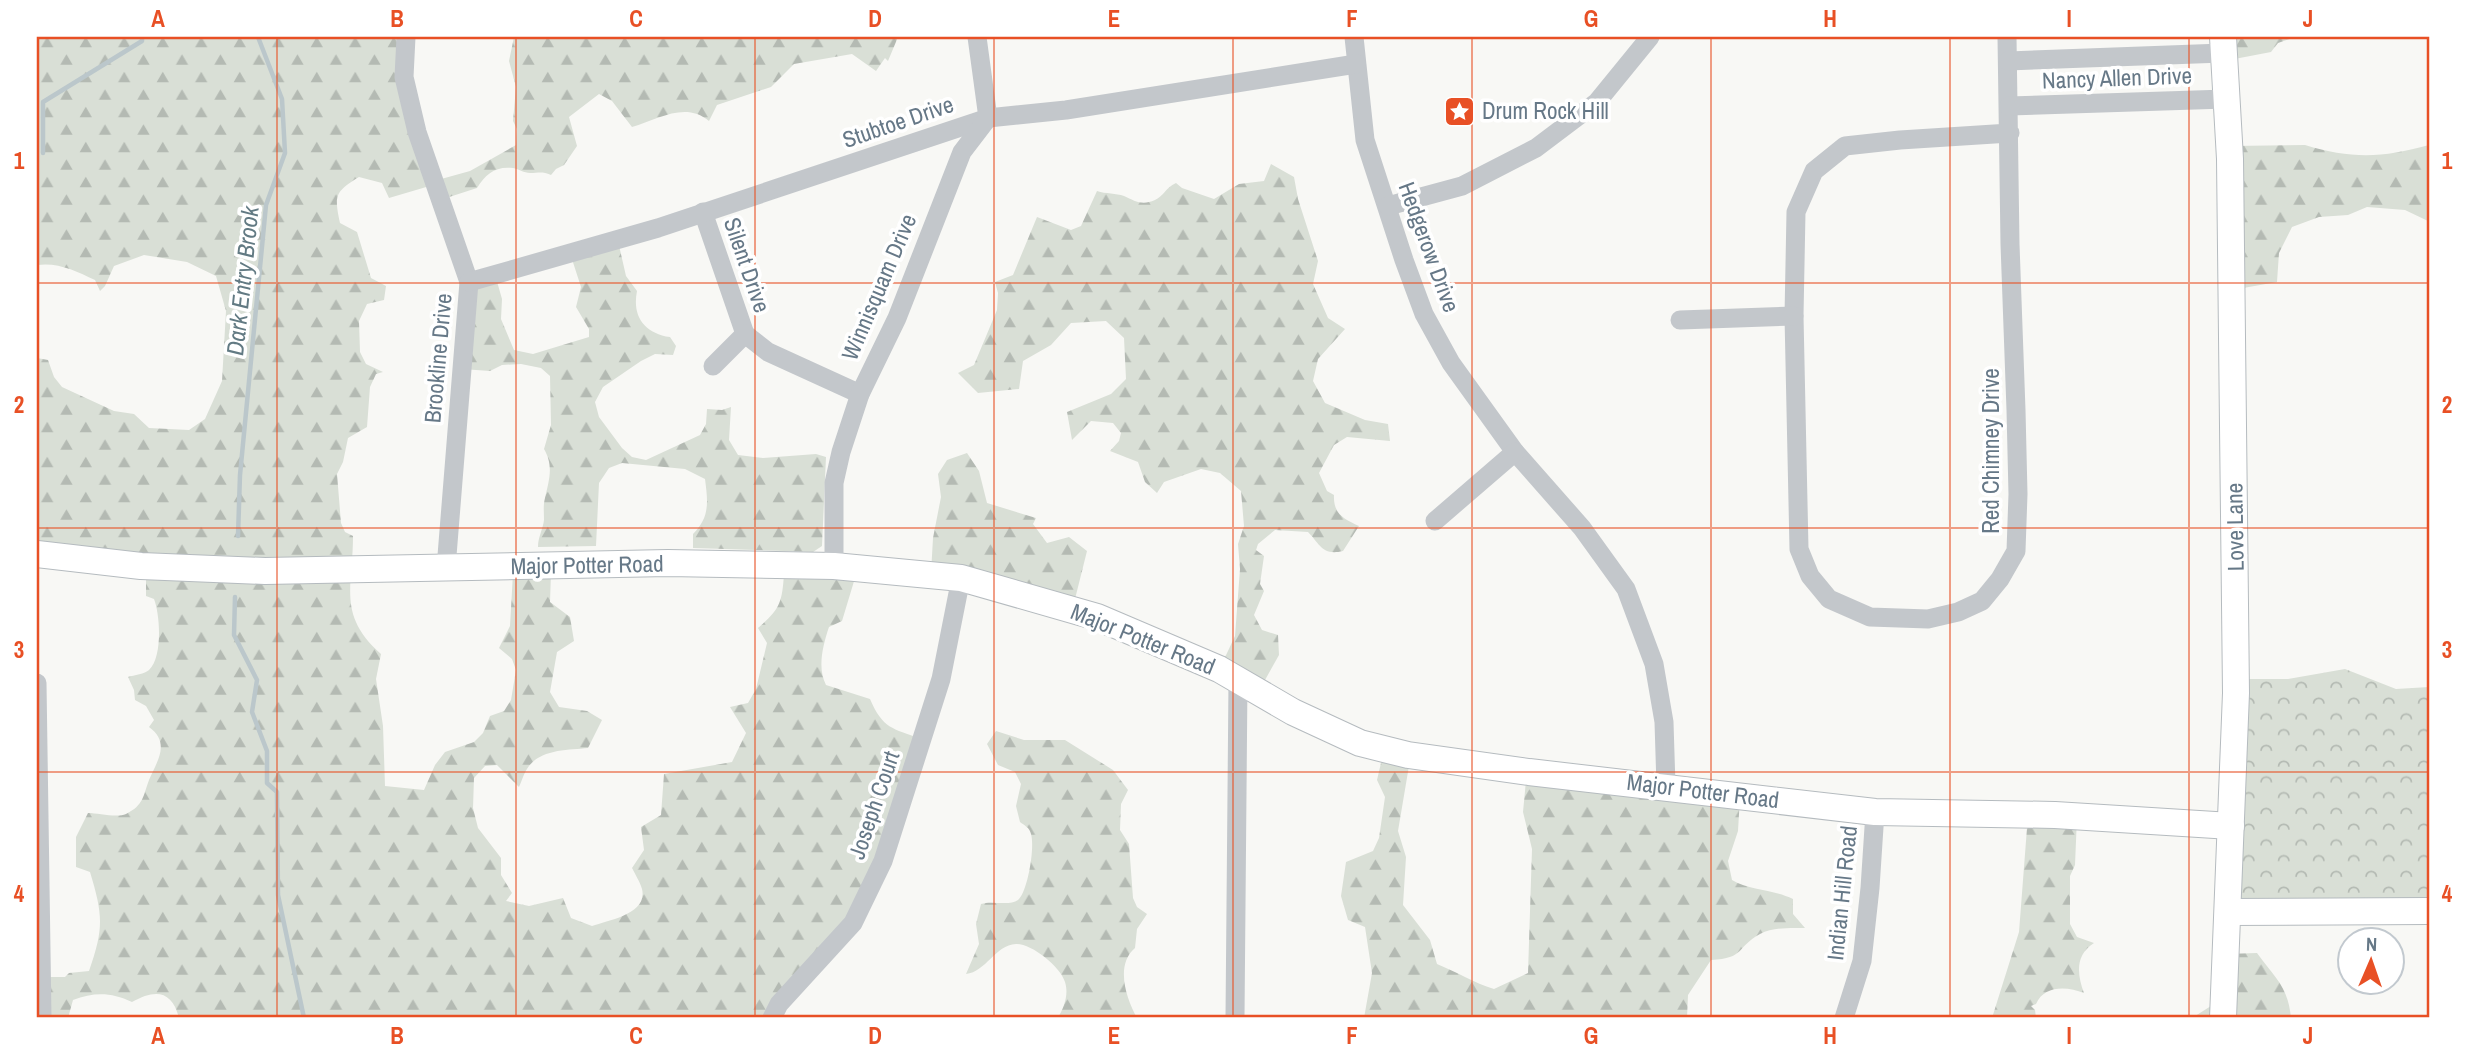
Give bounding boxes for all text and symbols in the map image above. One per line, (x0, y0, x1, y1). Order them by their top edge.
text: A (151, 3, 165, 34)
text: B (390, 3, 404, 34)
text: C (629, 3, 643, 34)
text: D (868, 3, 882, 34)
text: E (1108, 3, 1120, 34)
text: F (1346, 3, 1358, 34)
text: G (1584, 3, 1598, 34)
text: H (1823, 3, 1837, 34)
text: I (2066, 3, 2072, 34)
text: J (2303, 3, 2313, 34)
street label: Nancy Allen Drive (2042, 59, 2192, 96)
street label: Stubtoe Drive (838, 88, 957, 155)
place icon: Drum Rock Hill (1442, 94, 1476, 128)
place label: Drum Rock Hill (1482, 95, 1609, 126)
text: 1 (14, 145, 25, 176)
text: 1 (2442, 145, 2453, 176)
street label: Hedgerow Drive (1392, 178, 1467, 316)
water label: Dark Entry Brook (218, 204, 266, 357)
street label: Winnisquam Drive (834, 209, 923, 365)
street label: Silent Drive (717, 213, 778, 316)
street label: Brookline Drive (416, 292, 459, 424)
street label: Red Chimney Drive (1975, 368, 2006, 534)
text: 2 (14, 389, 24, 420)
text: 2 (2442, 389, 2452, 420)
street label: Love Lane (2218, 483, 2251, 571)
street label: Major Potter Road (510, 548, 664, 581)
street label: Major Potter Road (1066, 595, 1220, 682)
text: 3 (14, 634, 24, 665)
text: 3 (2442, 634, 2452, 665)
street label: Joseph Court (841, 747, 906, 863)
street label: Major Potter Road (1625, 766, 1781, 815)
street label: Indian Hill Road (1819, 824, 1864, 962)
text: 4 (14, 878, 25, 909)
text: 4 (2442, 878, 2453, 909)
north arrow (2336, 926, 2406, 996)
text: N (2366, 931, 2378, 957)
text: A (151, 1020, 165, 1051)
text: B (390, 1020, 404, 1051)
text: C (629, 1020, 643, 1051)
text: D (868, 1020, 882, 1051)
text: E (1108, 1020, 1120, 1051)
text: F (1346, 1020, 1358, 1051)
text: G (1584, 1020, 1598, 1051)
text: H (1823, 1020, 1837, 1051)
text: I (2066, 1020, 2072, 1051)
text: J (2303, 1020, 2313, 1051)

